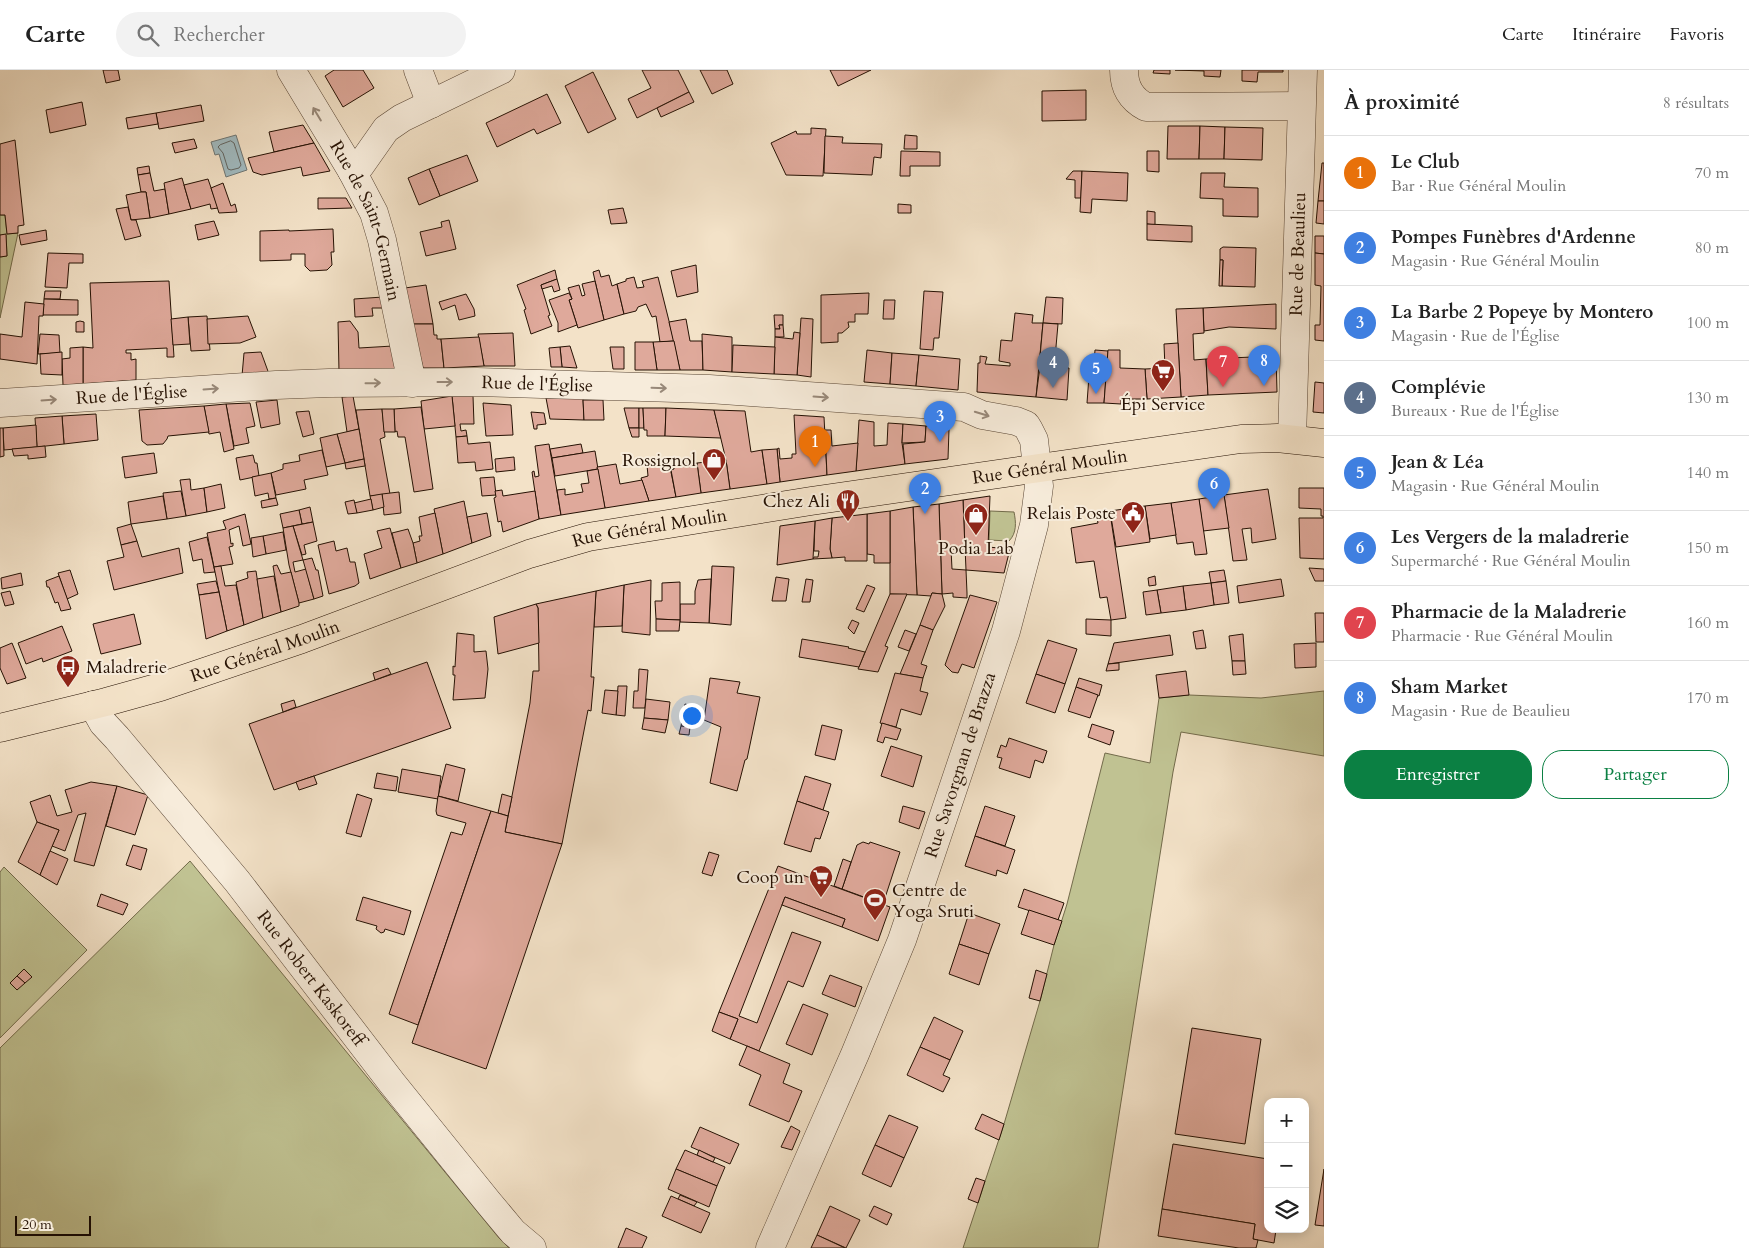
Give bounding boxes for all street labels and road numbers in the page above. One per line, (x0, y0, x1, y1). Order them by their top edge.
street label: Rue de Saint-Germain (324, 136, 407, 304)
street label: Rue de Beaulieu (1284, 192, 1312, 316)
street label: Rue de l'Église (481, 370, 594, 399)
street label: Rue de l'Église (75, 379, 188, 411)
street label: Rue Général Moulin (971, 443, 1130, 491)
street label: Rue Général Moulin (569, 503, 729, 554)
street label: Rue Général Moulin (187, 614, 344, 689)
street label: Rue Savorgnan de Brazza (919, 669, 1002, 861)
street label: Rue Robert Kaskoreff (251, 905, 373, 1054)

